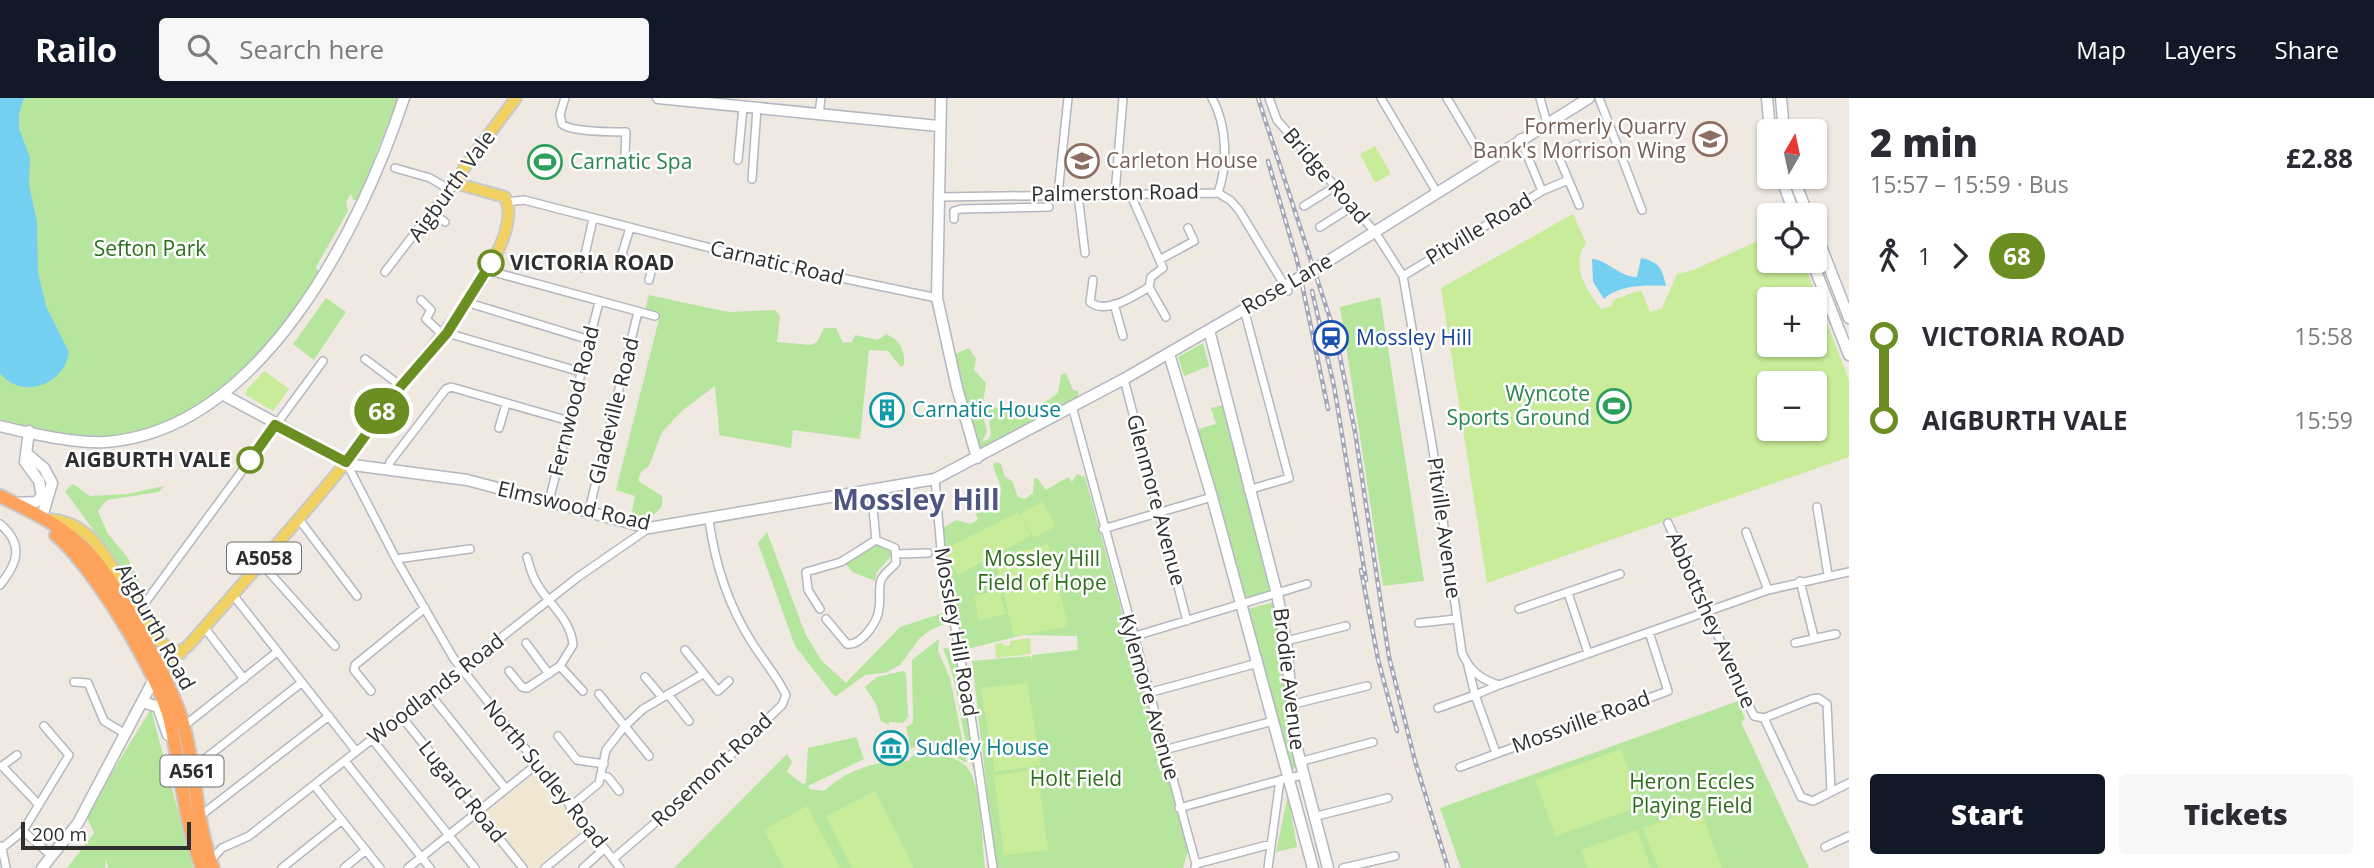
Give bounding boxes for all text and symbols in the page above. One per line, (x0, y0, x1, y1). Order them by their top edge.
search box (159, 18, 649, 81)
text: Railo (35, 27, 117, 72)
icon: search (183, 30, 221, 68)
text: Search here (239, 31, 384, 67)
text: Map (2076, 33, 2126, 66)
text: Layers (2164, 33, 2237, 66)
text: Share (2275, 33, 2339, 66)
place label: Formerly Quarry Bank's Morrison Wing (1473, 112, 1686, 164)
text: 2 min (1870, 116, 1978, 168)
north arrow (1757, 119, 1827, 189)
map controls (1757, 119, 1827, 441)
school or university icon: Formerly Quarry Bank's Morrison Wing (1691, 120, 1729, 158)
street label: Bridge Road (1277, 121, 1376, 229)
street label: Aigburth Vale (401, 124, 501, 247)
text: £2.88 (2286, 140, 2353, 176)
school or university icon: Carleton House (1063, 142, 1101, 180)
sports icon: Carnatic Spa (526, 143, 564, 181)
place label: Carleton House (1106, 146, 1258, 174)
place label: Carnatic Spa (570, 147, 692, 175)
text: 15:57 – 15:59 · Bus (1870, 168, 2069, 200)
street label: Palmerston Road (1031, 177, 1199, 207)
street label: Pitville Road (1420, 185, 1537, 271)
button: locate (1757, 203, 1827, 273)
street label: Carnatic Road (708, 233, 847, 291)
park label: Sefton Park (94, 234, 206, 262)
icon: walk (1870, 237, 1908, 275)
icon: forward (1941, 237, 1979, 275)
text: 68 (2003, 239, 2031, 272)
text: 1 (1918, 240, 1931, 272)
street label: Rose Lane (1236, 246, 1337, 320)
place label: VICTORIA ROAD (510, 248, 674, 276)
marker: VICTORIA ROAD (478, 250, 504, 276)
button: + (1757, 287, 1827, 357)
text: VICTORIA ROAD (1922, 318, 2125, 354)
station icon: Mossley Hill (1312, 319, 1350, 357)
text: 15:58 (2294, 320, 2353, 352)
street label: Fernwood Road (541, 323, 605, 479)
place label: Mossley Hill (1356, 323, 1472, 351)
street label: Gladeville Road (581, 334, 645, 487)
button: − (1757, 371, 1827, 441)
place label: Wyncote Sports Ground (1446, 379, 1590, 431)
sports icon: Wyncote Sports Ground (1595, 387, 1633, 425)
line badge: 68 (350, 388, 414, 434)
building icon: Carnatic House (868, 391, 906, 429)
text: 68 (368, 394, 396, 427)
place label: Carnatic House (912, 395, 1061, 423)
text: AIGBURTH VALE (1922, 402, 2127, 438)
text: 15:59 (2294, 404, 2353, 436)
street label: Glenmore Avenue (1121, 411, 1193, 588)
place label: AIGBURTH VALE (65, 445, 231, 473)
marker: AIGBURTH VALE (237, 447, 263, 473)
street label: Pitville Avenue (1421, 456, 1469, 600)
street label: Elmswood Road (495, 474, 654, 536)
district label: Mossley Hill (833, 480, 999, 518)
street label: Abbottshey Avenue (1660, 527, 1763, 712)
road number: A5058 (227, 542, 301, 573)
park label: Mossley Hill Field of Hope (977, 544, 1107, 596)
street label: Mossley Hill Road (928, 545, 986, 719)
street label: Aigburth Road (110, 558, 202, 695)
street label: Brodie Avenue (1267, 606, 1313, 752)
street label: Kylemore Avenue (1113, 610, 1187, 783)
street label: Woodlands Road (361, 626, 509, 750)
street label: Mossville Road (1508, 683, 1654, 759)
street label: North Sudley Road (477, 693, 614, 853)
street label: Rosemont Road (645, 706, 778, 833)
museum icon: Sudley House (872, 729, 910, 767)
place label: Sudley House (916, 733, 1049, 761)
street label: Lugard Road (413, 734, 513, 848)
road number: A561 (160, 756, 224, 786)
park label: Holt Field (1030, 764, 1122, 792)
park label: Heron Eccles Playing Field (1629, 767, 1755, 819)
button: Start (1870, 774, 2105, 854)
button: Tickets (2119, 774, 2353, 854)
scale bar (21, 819, 191, 851)
text: 200 m (32, 821, 87, 847)

